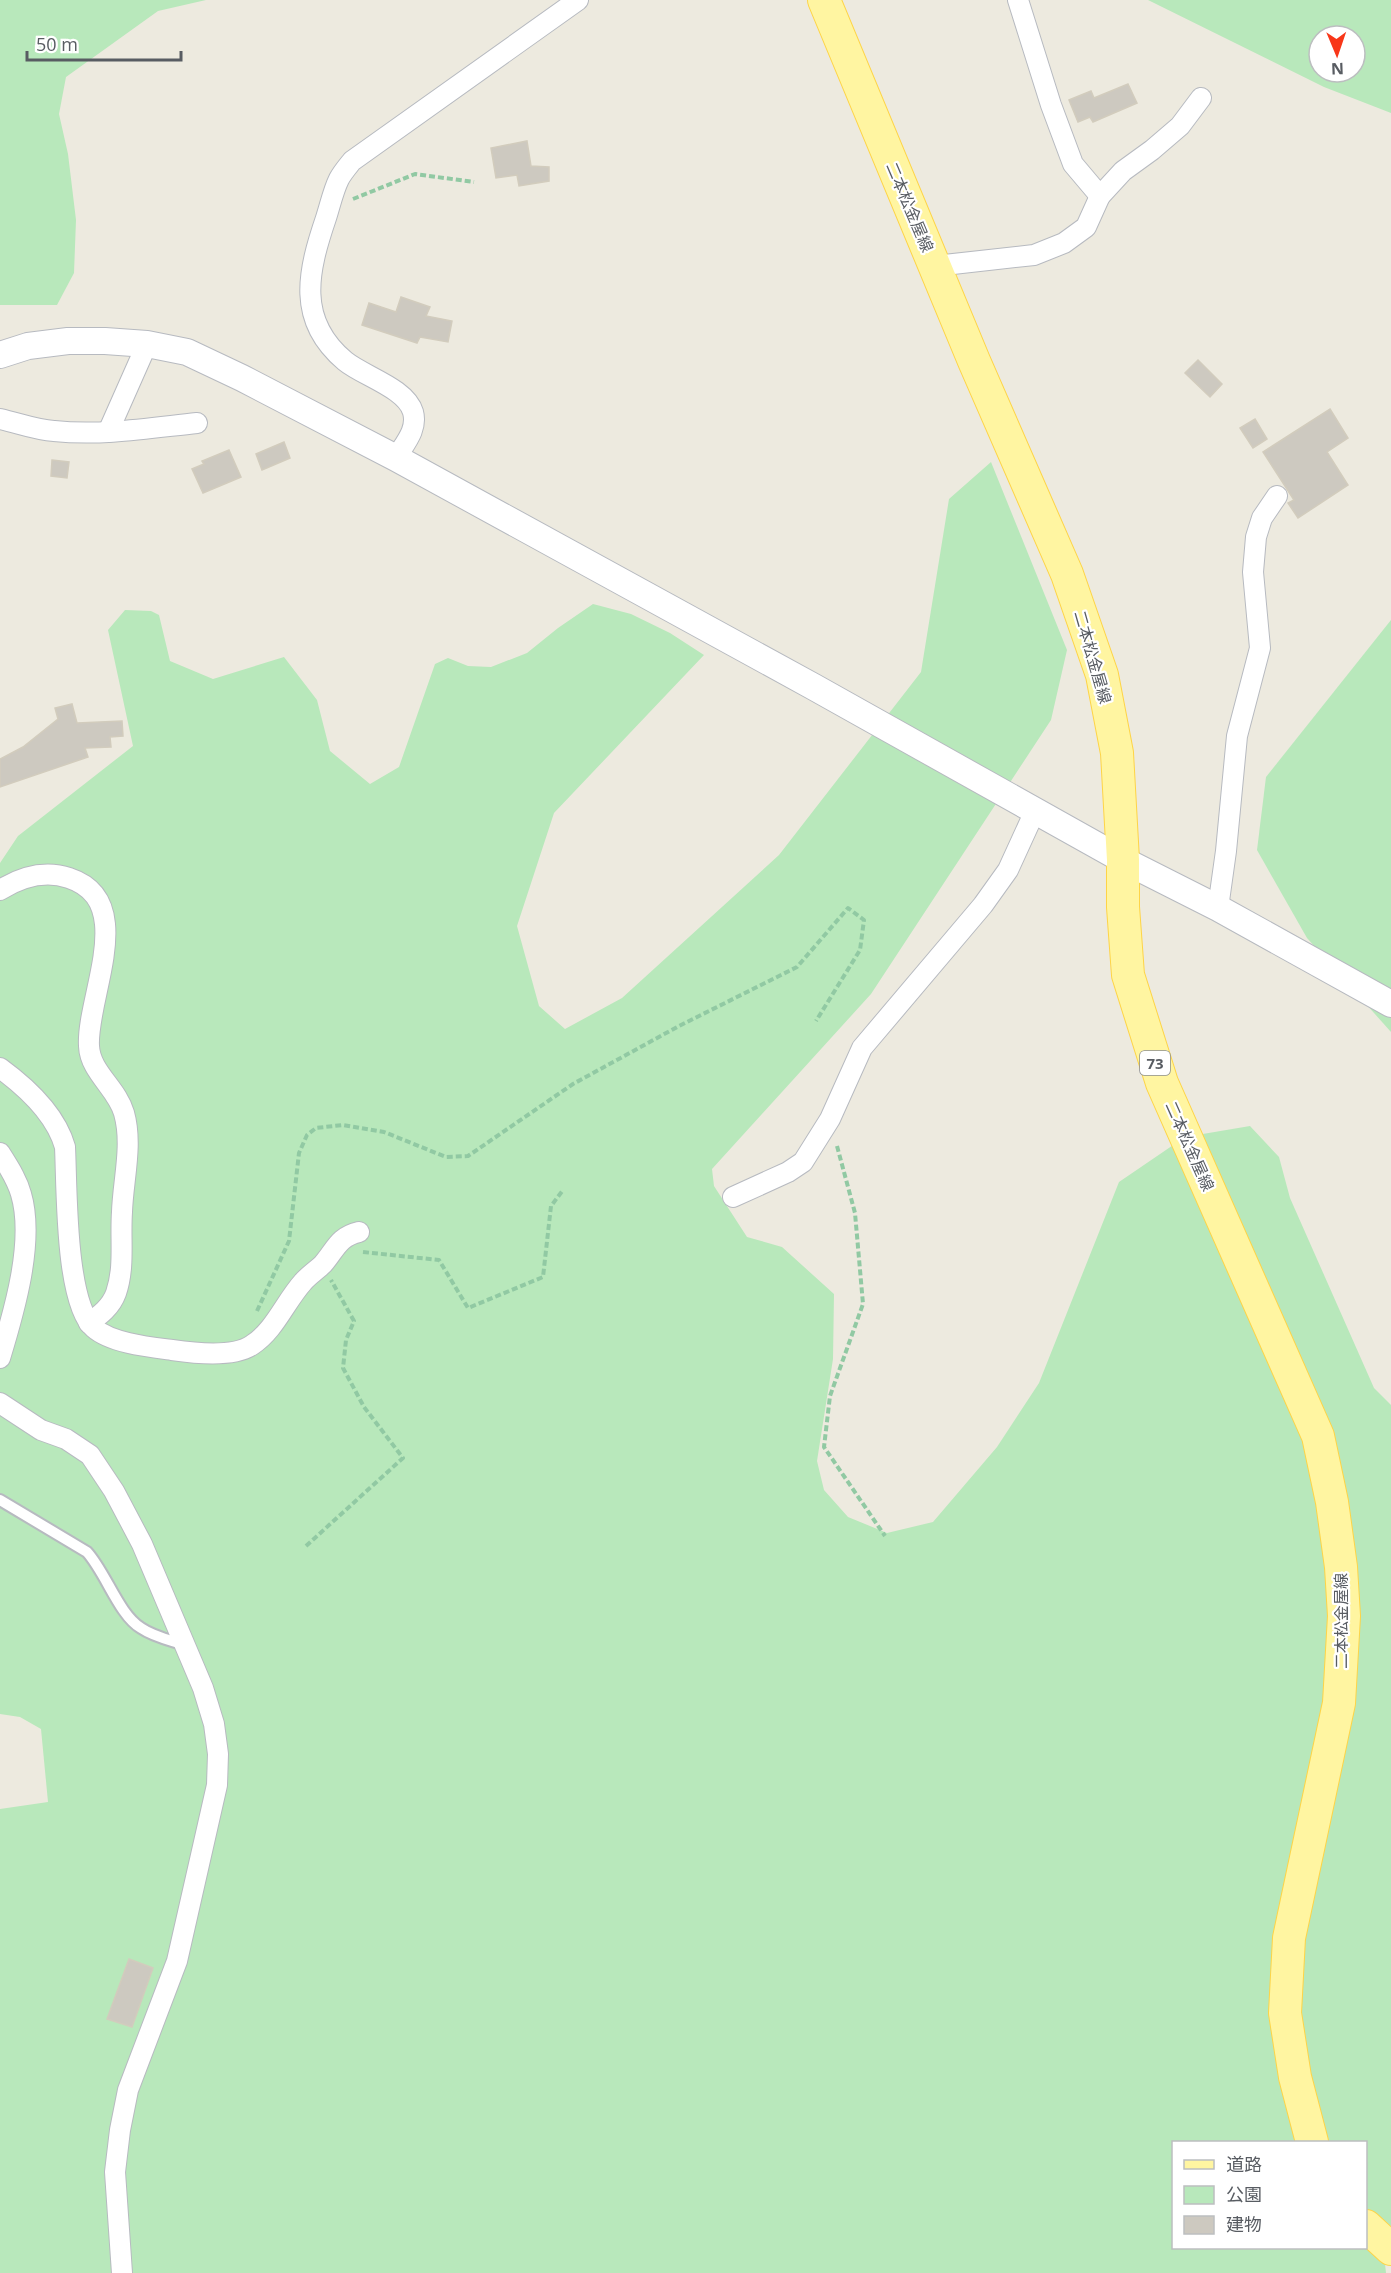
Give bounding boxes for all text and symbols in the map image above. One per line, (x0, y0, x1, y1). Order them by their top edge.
scale bar (27, 24, 182, 62)
north arrow (1307, 24, 1367, 84)
text: 50 m (36, 32, 78, 56)
text: N (1331, 58, 1344, 80)
street label: 二本松金屋線 (881, 159, 939, 255)
street label: 二本松金屋線 (1069, 608, 1117, 706)
road number: 73 (1140, 1051, 1170, 1075)
street label: 二本松金屋線 (1160, 1098, 1220, 1194)
street label: 二本松金屋線 (1330, 1573, 1352, 1669)
legend (1172, 2141, 1367, 2249)
text: 道路 (1226, 2152, 1262, 2176)
text: 公園 (1226, 2182, 1262, 2206)
text: 建物 (1226, 2212, 1262, 2236)

